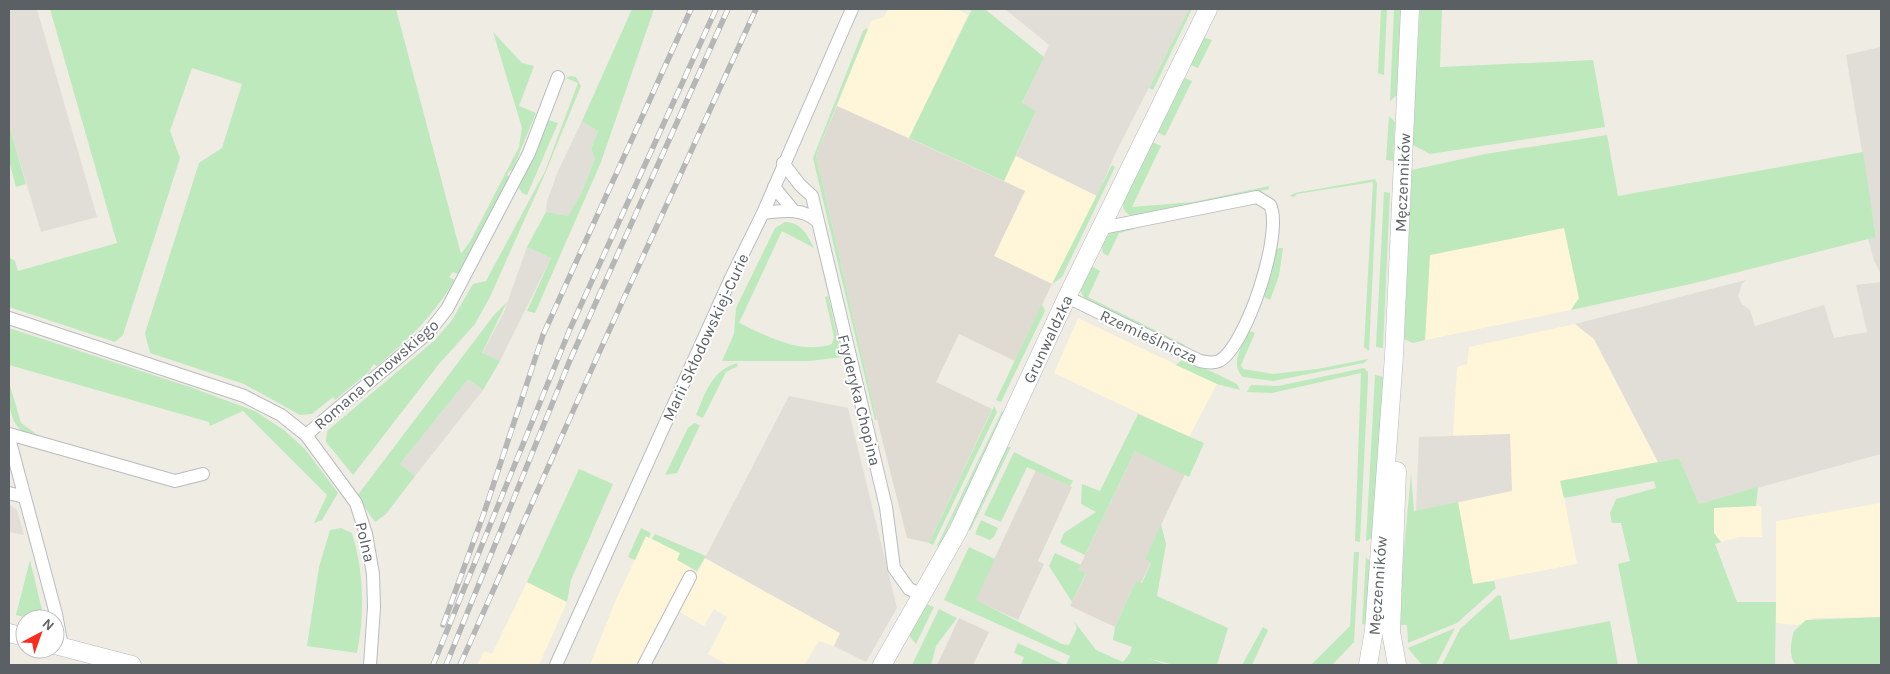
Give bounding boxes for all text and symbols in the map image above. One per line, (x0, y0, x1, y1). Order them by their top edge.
street label: Męczenników (1391, 132, 1414, 232)
street label: Marii Skłodowskiej-Curie (658, 251, 753, 424)
street label: Grunwaldzka (1019, 292, 1077, 386)
street label: Rzemieślnicza (1097, 306, 1201, 367)
street label: Romana Dmowskiego (310, 315, 442, 434)
street label: Fryderyka Chopina (834, 332, 885, 468)
street label: Polna (352, 520, 379, 564)
street label: Męczenników (1365, 535, 1391, 636)
north arrow (15, 609, 65, 659)
text: N (39, 615, 58, 634)

